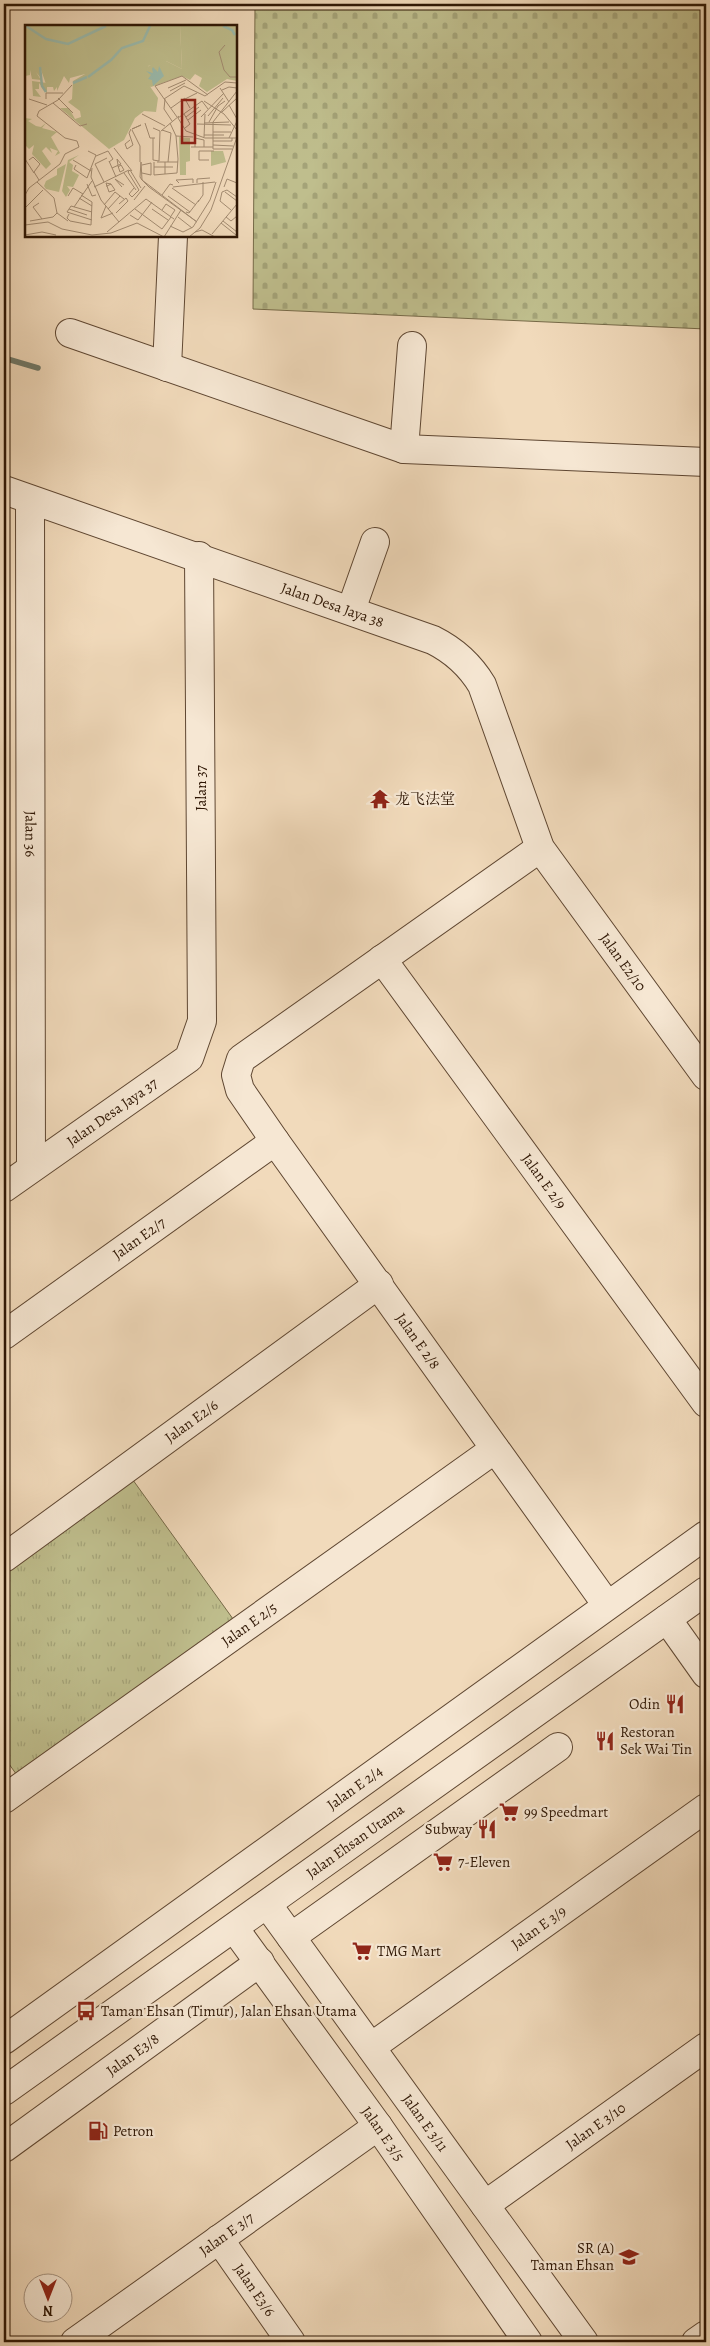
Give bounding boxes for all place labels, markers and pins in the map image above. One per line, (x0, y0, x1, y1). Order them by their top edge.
temple icon: 龙飞法堂 (369, 788, 391, 810)
place label: 龙飞法堂 (395, 789, 455, 809)
restaurant icon: Odin (664, 1693, 686, 1715)
place label: Odin (629, 1694, 660, 1714)
place label: Restoran Sek Wai Tin (620, 1722, 692, 1759)
restaurant icon: Restoran Sek Wai Tin (594, 1730, 616, 1752)
supermarket icon: 99 Speedmart (498, 1801, 520, 1823)
place label: 99 Speedmart (524, 1802, 608, 1822)
restaurant icon: Subway (476, 1818, 498, 1840)
place label: Subway (425, 1819, 472, 1839)
supermarket icon: 7-Eleven (432, 1851, 454, 1873)
place label: 7-Eleven (458, 1852, 510, 1872)
supermarket icon: TMG Mart (351, 1940, 373, 1962)
place label: TMG Mart (377, 1941, 441, 1961)
bus stop icon: Taman Ehsan (Timur), Jalan Ehsan Utama (75, 2000, 97, 2022)
place label: Taman Ehsan (Timur), Jalan Ehsan Utama (101, 2001, 357, 2021)
fuel station icon: Petron (87, 2120, 109, 2142)
place label: Petron (113, 2121, 154, 2141)
place label: SR (A) Taman Ehsan (531, 2238, 614, 2275)
school or university icon: SR (A) Taman Ehsan (618, 2246, 640, 2268)

